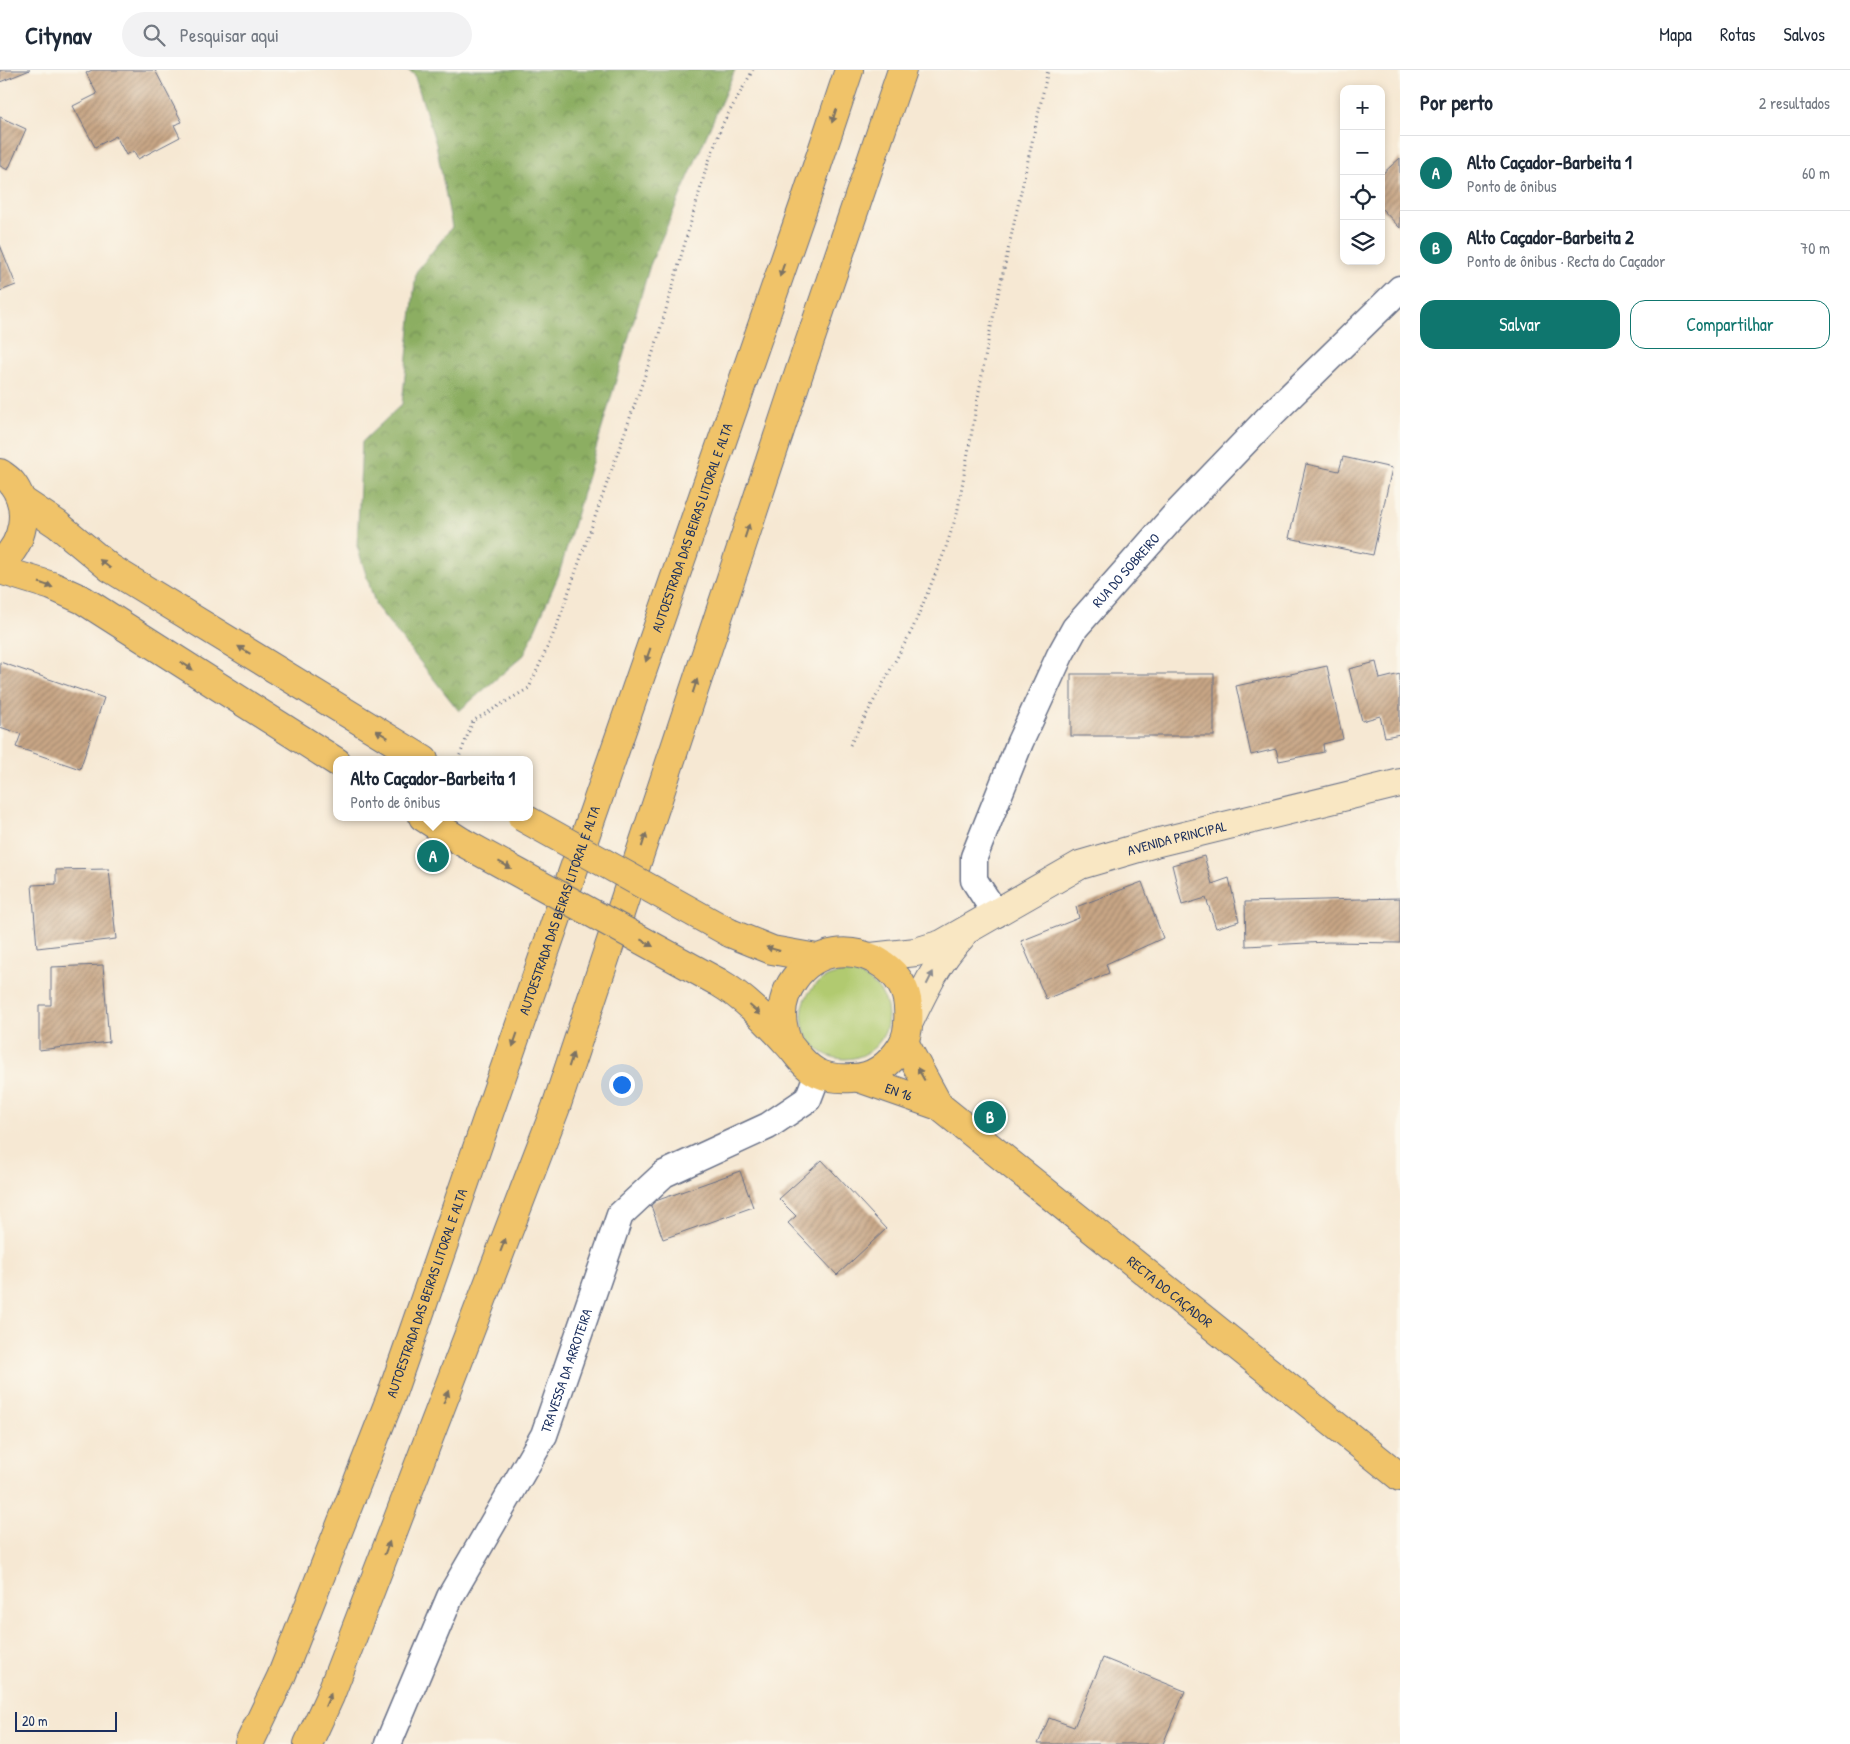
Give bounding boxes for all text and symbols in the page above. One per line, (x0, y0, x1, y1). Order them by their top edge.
search box (122, 12, 472, 57)
text: Citynav (25, 19, 92, 51)
icon: search (140, 21, 168, 49)
text: Pesquisar aqui (180, 22, 279, 48)
text: Mapa (1659, 22, 1692, 47)
text: Rotas (1720, 22, 1756, 47)
text: Salvos (1784, 22, 1825, 47)
map controls (1340, 85, 1385, 265)
button: + (1340, 85, 1385, 130)
text: Por perto (1420, 88, 1493, 117)
text: 2 resultados (1759, 92, 1830, 114)
one-way arrow (830, 109, 837, 124)
button: − (1340, 130, 1385, 175)
text: Alto Caçador-Barbeita 1 (1467, 149, 1632, 175)
text: A (1432, 162, 1440, 184)
text: 60 m (1802, 162, 1830, 184)
button: locate (1340, 175, 1385, 220)
text: Ponto de ônibus (1467, 175, 1557, 197)
button: layers (1340, 220, 1385, 265)
text: Alto Caçador-Barbeita 2 (1467, 224, 1634, 250)
text: B (1432, 237, 1440, 259)
text: 70 m (1800, 237, 1830, 259)
text: Ponto de ônibus · Recta do Caçador (1467, 250, 1665, 272)
one-way arrow (778, 263, 786, 278)
button: Salvar (1420, 300, 1620, 349)
button: Compartilhar (1630, 300, 1830, 349)
street label: AUTOESTRADA DAS BEIRAS LITORAL E ALTA (647, 420, 737, 635)
one-way arrow (743, 524, 751, 539)
street label: RUA DO SOBREIRO (1088, 529, 1164, 611)
one-way arrow (99, 559, 112, 570)
one-way arrow (39, 582, 54, 589)
one-way arrow (237, 645, 250, 654)
one-way arrow (644, 648, 652, 663)
one-way arrow (180, 661, 193, 671)
one-way arrow (692, 678, 700, 693)
one-way arrow (376, 730, 389, 739)
popup (333, 756, 533, 821)
text: Alto Caçador-Barbeita 1 (351, 765, 515, 791)
text: Ponto de ônibus (351, 791, 440, 813)
street label: AUTOESTRADA DAS BEIRAS LITORAL E ALTA (514, 803, 604, 1017)
street label: AVENIDA PRINCIPAL (1125, 816, 1228, 860)
one-way arrow (641, 832, 649, 847)
pin: A (417, 837, 449, 875)
one-way arrow (498, 861, 512, 870)
one-way arrow (641, 939, 654, 948)
one-way arrow (765, 945, 780, 953)
one-way arrow (926, 971, 934, 985)
one-way arrow (748, 1005, 761, 1016)
one-way arrow (511, 1033, 518, 1048)
one-way arrow (568, 1053, 576, 1068)
one-way arrow (917, 1067, 926, 1081)
your location (609, 1072, 635, 1098)
street label: EN 16 (883, 1078, 915, 1105)
pin: B (974, 1098, 1006, 1136)
street label: AUTOESTRADA DAS BEIRAS LITORAL E ALTA (381, 1186, 471, 1400)
one-way arrow (500, 1238, 508, 1252)
street label: RECTA DO CAÇADOR (1123, 1251, 1217, 1331)
street label: TRAVESSA DA ARROTEIRA (536, 1306, 596, 1435)
one-way arrow (442, 1390, 450, 1404)
one-way arrow (384, 1541, 391, 1556)
one-way arrow (325, 1693, 333, 1707)
scale bar (15, 1709, 118, 1732)
text: 20 m (22, 1711, 48, 1730)

